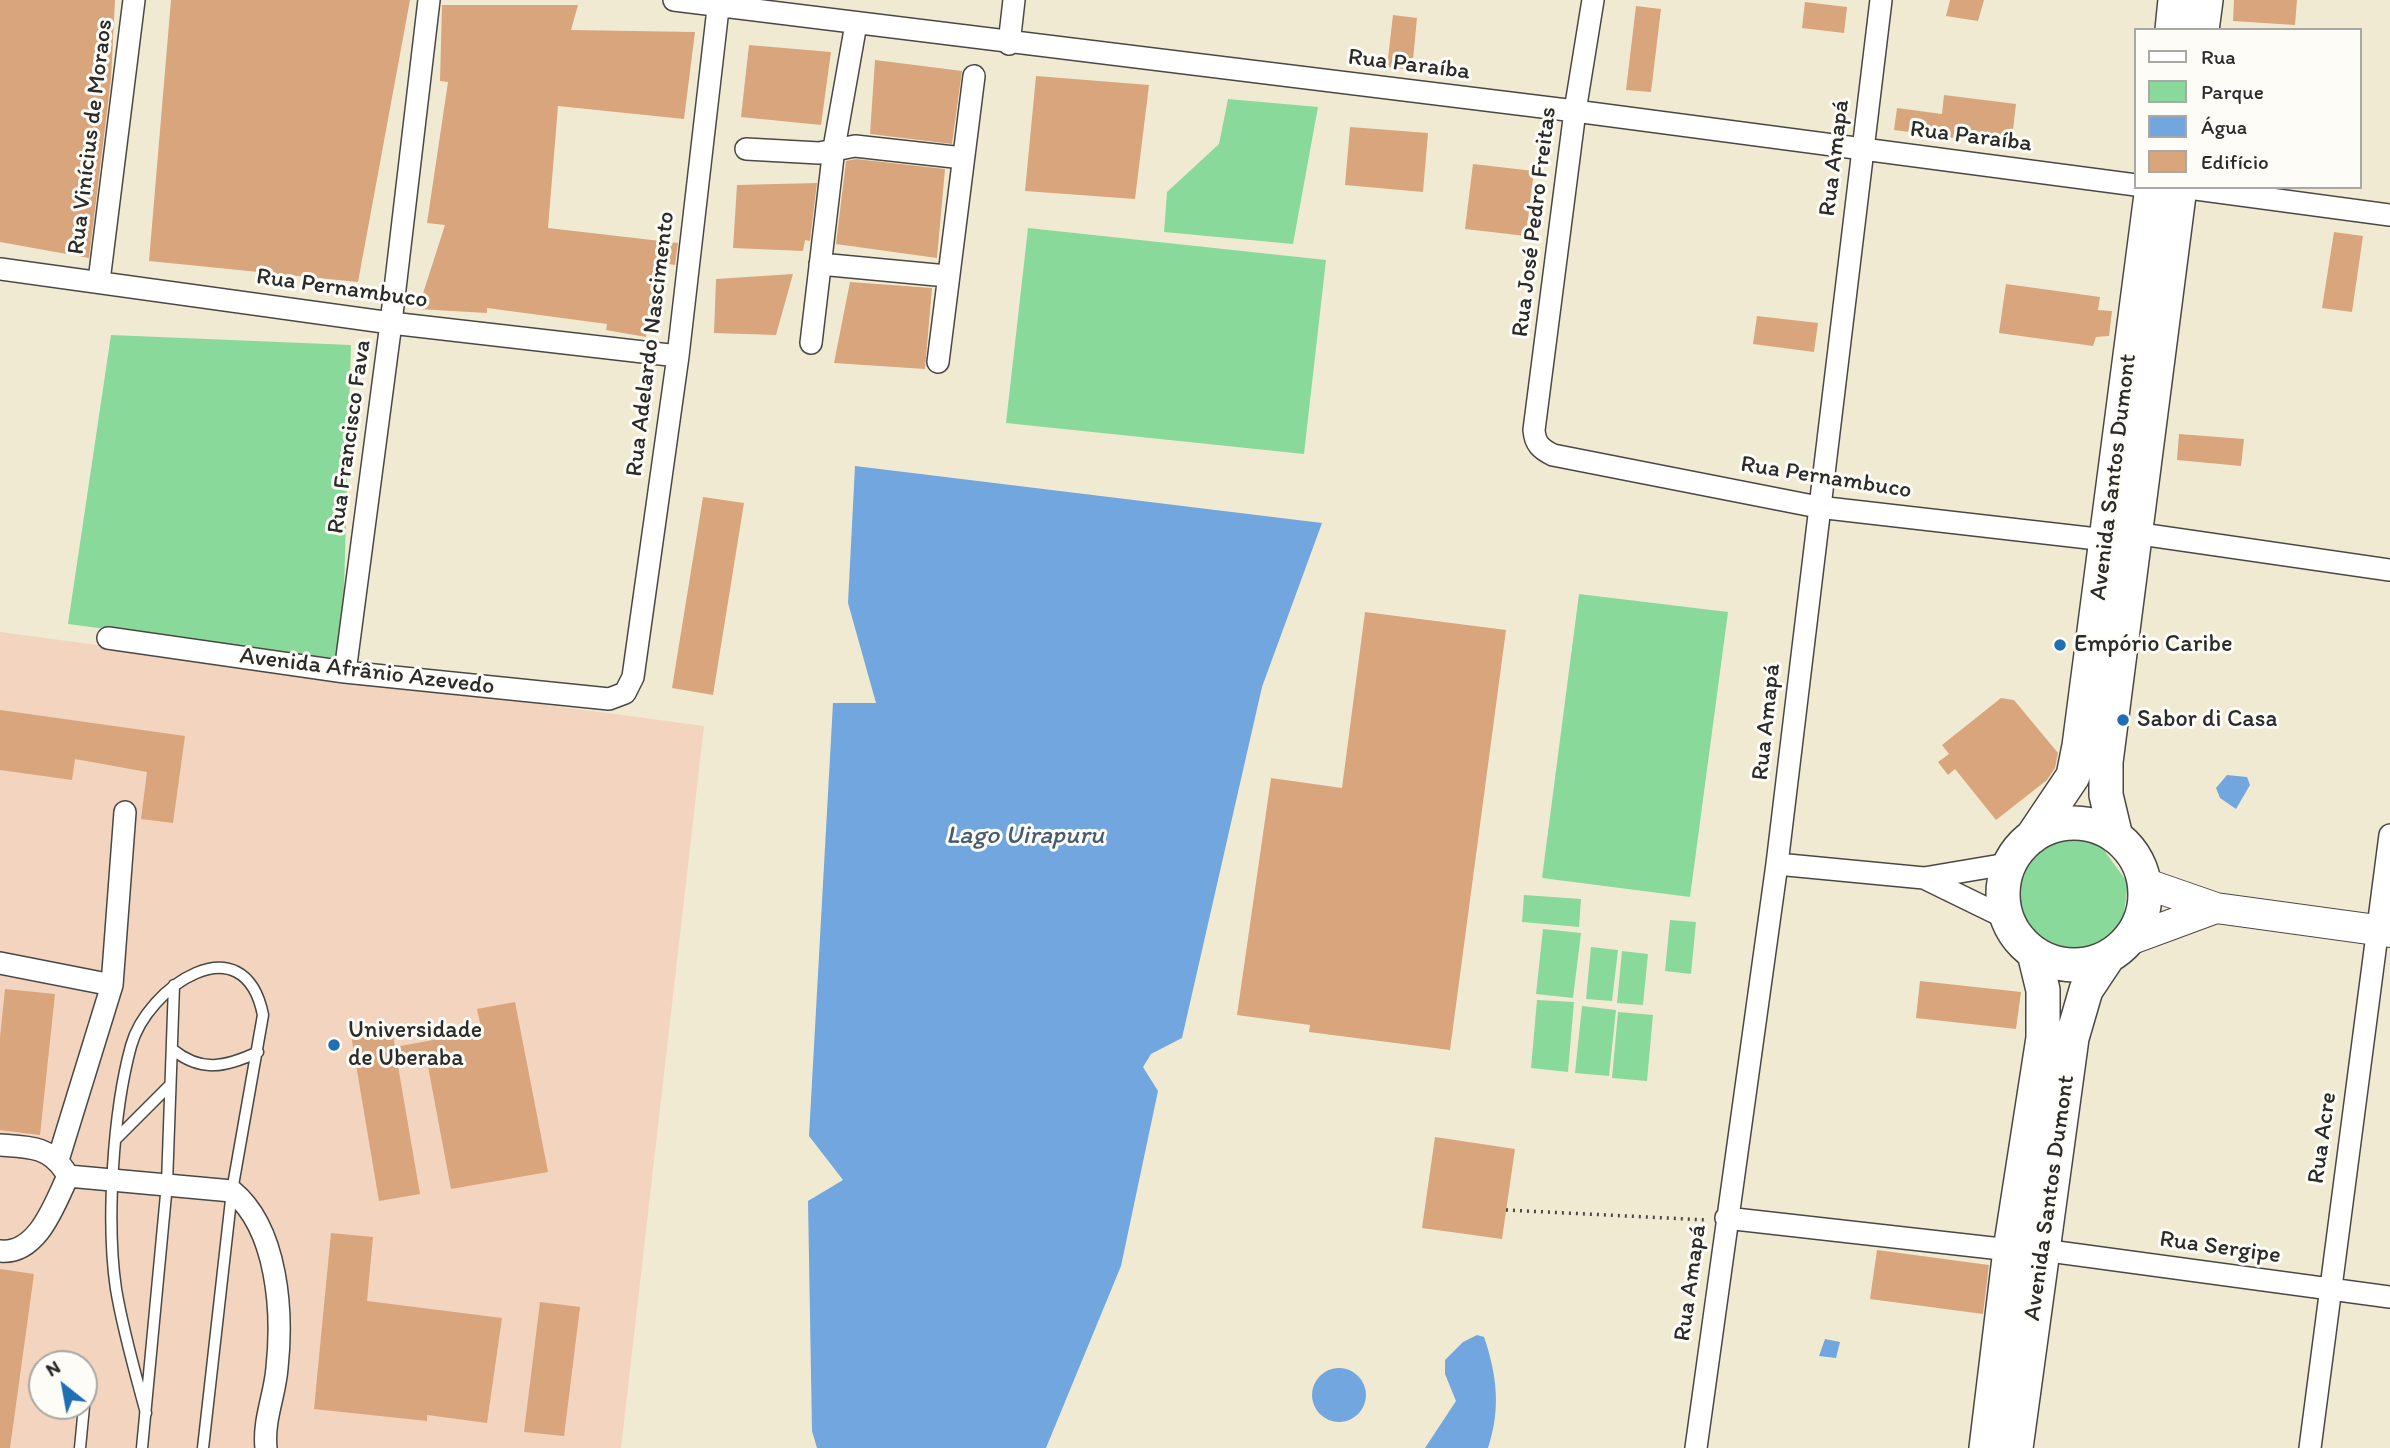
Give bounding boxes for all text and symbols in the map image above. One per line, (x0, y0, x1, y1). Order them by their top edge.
street label: Rua Vinícius de Moraos (62, 18, 120, 256)
legend (2134, 28, 2362, 189)
street label: Rua Paraíba (1346, 43, 1472, 87)
text: Rua (2201, 44, 2236, 69)
text: Parque (2201, 79, 2264, 104)
street label: Rua Amapá (1814, 98, 1856, 218)
street label: Rua José Pedro Freitas (1507, 105, 1563, 339)
text: Água (2201, 114, 2247, 139)
street label: Rua Paraíba (1908, 115, 2034, 159)
text: Edifício (2201, 149, 2269, 174)
street label: Rua Adelardo Nascimento (620, 210, 682, 478)
street label: Rua Pernambuco (254, 263, 430, 315)
street label: Rua Francisco Fava (322, 338, 378, 536)
street label: Avenida Santos Dumont (2085, 352, 2143, 602)
street label: Rua Pernambuco (1738, 450, 1914, 506)
place label: Empório Caribe (2074, 631, 2232, 659)
marker: Empório Caribe (2052, 637, 2068, 653)
street label: Avenida Afrânio Azevedo (238, 642, 496, 702)
street label: Rua Amapá (1747, 662, 1787, 782)
place label: Sabor di Casa (2137, 706, 2277, 734)
marker: Sabor di Casa (2115, 712, 2131, 728)
water label: Lago Uirapuru (946, 820, 1104, 852)
place label: Universidade de Uberaba (348, 1017, 482, 1073)
marker: Universidade de Uberaba (326, 1037, 342, 1053)
street label: Avenida Santos Dumont (2019, 1073, 2081, 1323)
street label: Rua Acre (2302, 1090, 2344, 1186)
street label: Rua Amapá (1669, 1223, 1713, 1343)
street label: Rua Sergipe (2158, 1225, 2282, 1271)
north arrow (28, 1350, 98, 1420)
text: N (42, 1355, 64, 1381)

